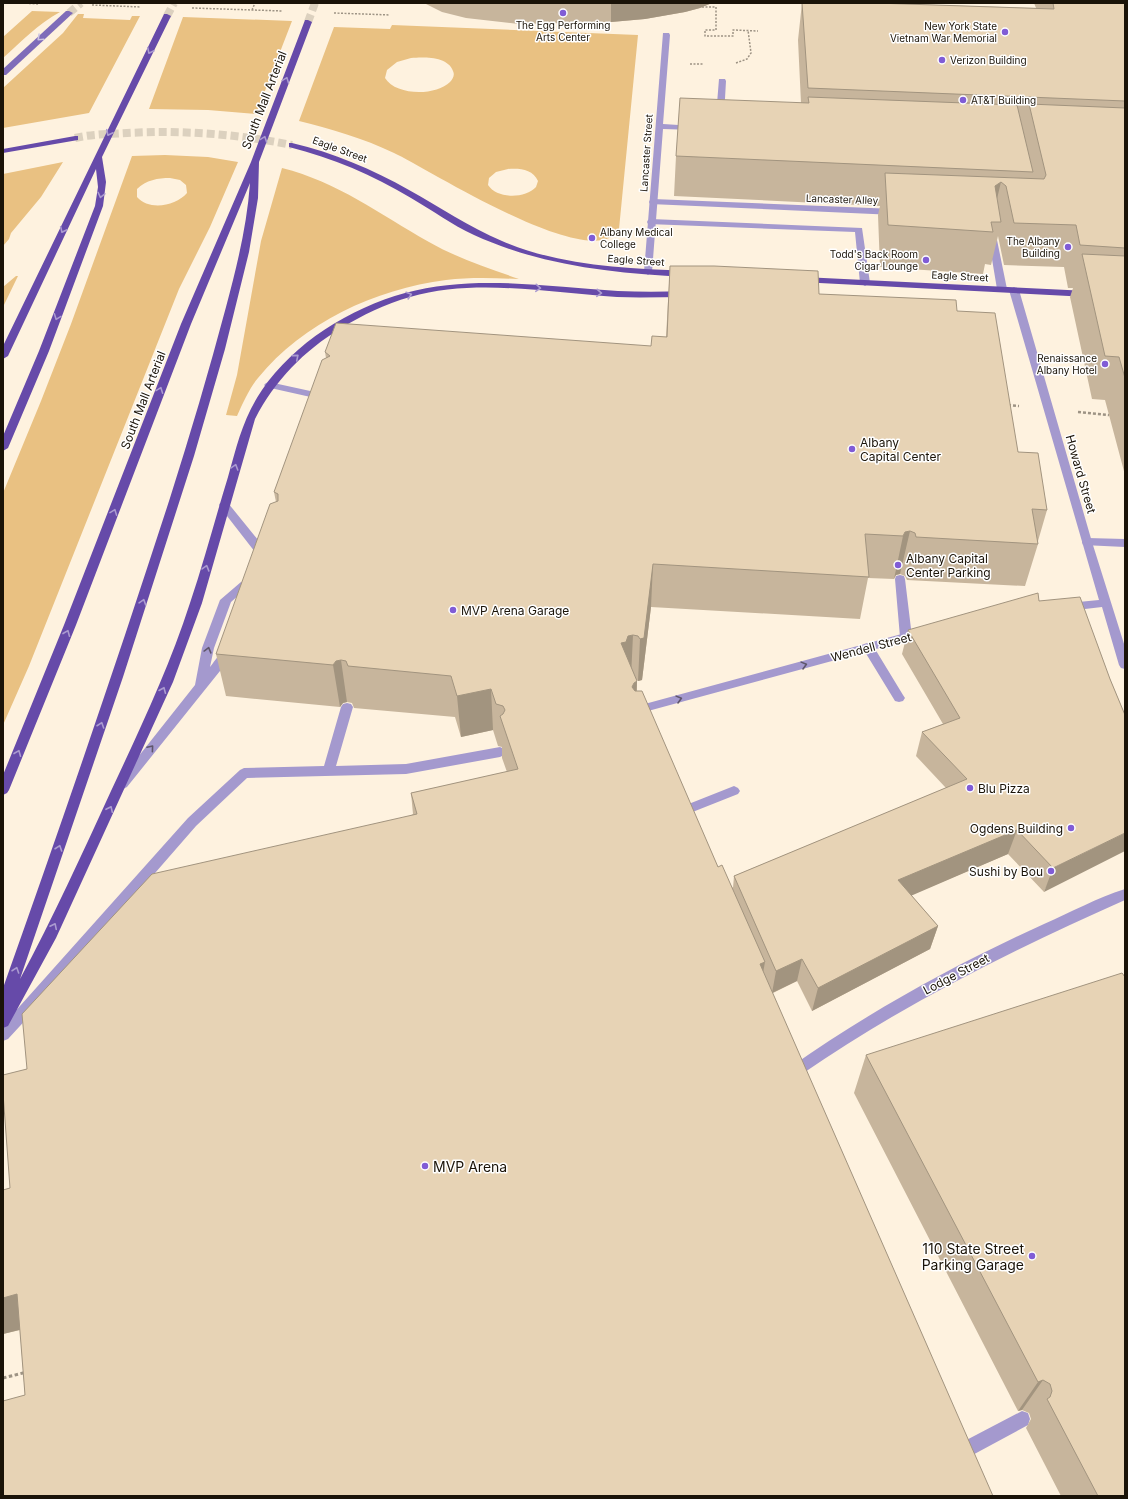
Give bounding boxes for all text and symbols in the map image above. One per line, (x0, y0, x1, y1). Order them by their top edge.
marker: The Egg Performing Arts Center (558, 8, 568, 18)
place label: The Egg Performing Arts Center (516, 19, 610, 43)
place label: New York State Vietnam War Memorial (890, 20, 997, 44)
marker: New York State Vietnam War Memorial (1000, 27, 1010, 37)
one-way arrow (37, 34, 45, 41)
one-way arrow (147, 47, 155, 55)
street label: South Mall Arterial (238, 49, 290, 151)
place label: Verizon Building (950, 54, 1027, 66)
marker: Verizon Building (937, 55, 947, 65)
one-way arrow (281, 76, 289, 83)
place label: AT&T Building (971, 94, 1036, 106)
marker: AT&T Building (958, 95, 968, 105)
street label: Lancaster Street (637, 113, 655, 192)
one-way arrow (106, 129, 114, 137)
street label: Eagle Street (311, 134, 370, 165)
one-way arrow (259, 136, 267, 143)
one-way arrow (98, 192, 106, 198)
street label: Lancaster Alley (806, 192, 879, 206)
one-way arrow (60, 225, 68, 233)
place label: Albany Medical College (600, 226, 673, 250)
marker: Albany Medical College (587, 233, 597, 243)
place label: The Albany Building (1006, 235, 1060, 259)
marker: The Albany Building (1063, 242, 1073, 252)
place label: Todd's Back Room Cigar Lounge (830, 248, 918, 272)
street label: Eagle Street (607, 252, 666, 268)
marker: Todd's Back Room Cigar Lounge (921, 255, 931, 265)
street label: Eagle Street (931, 269, 990, 284)
one-way arrow (535, 283, 541, 292)
one-way arrow (596, 288, 603, 297)
one-way arrow (405, 291, 412, 300)
one-way arrow (53, 314, 61, 321)
street label: South Mall Arterial (117, 349, 169, 451)
place label: Renaissance Albany Hotel (1037, 352, 1097, 376)
one-way arrow (291, 354, 298, 361)
marker: Renaissance Albany Hotel (1100, 359, 1110, 369)
one-way arrow (156, 387, 164, 394)
street label: Howard Street (1063, 433, 1099, 515)
place label: Albany Capital Center (860, 435, 941, 464)
marker: Albany Capital Center (847, 444, 857, 454)
one-way arrow (231, 464, 239, 471)
one-way arrow (109, 508, 117, 515)
place label: Albany Capital Center Parking (906, 551, 991, 580)
marker: Albany Capital Center Parking (893, 560, 903, 570)
one-way arrow (201, 564, 210, 571)
one-way arrow (138, 598, 146, 605)
place label: MVP Arena Garage (461, 603, 569, 618)
marker: MVP Arena Garage (448, 605, 458, 615)
street label: Wendell Street (829, 629, 913, 665)
one-way arrow (62, 630, 70, 637)
one-way arrow (203, 646, 212, 653)
one-way arrow (801, 661, 808, 670)
one-way arrow (159, 687, 167, 694)
one-way arrow (675, 695, 682, 704)
one-way arrow (96, 721, 105, 728)
one-way arrow (147, 745, 154, 752)
one-way arrow (13, 750, 21, 758)
place label: Blu Pizza (978, 781, 1030, 796)
marker: Blu Pizza (965, 783, 975, 793)
one-way arrow (105, 805, 113, 813)
place label: Ogdens Building (970, 821, 1063, 836)
marker: Ogdens Building (1066, 823, 1076, 833)
one-way arrow (54, 844, 62, 851)
place label: Sushi by Bou (969, 864, 1043, 879)
marker: Sushi by Bou (1046, 866, 1056, 876)
one-way arrow (49, 923, 57, 931)
street label: Lodge Street (920, 950, 992, 998)
one-way arrow (11, 967, 20, 974)
place label: MVP Arena (433, 1158, 507, 1175)
marker: MVP Arena (420, 1161, 430, 1171)
place label: 110 State Street Parking Garage (922, 1240, 1024, 1273)
marker: 110 State Street Parking Garage (1027, 1251, 1037, 1261)

